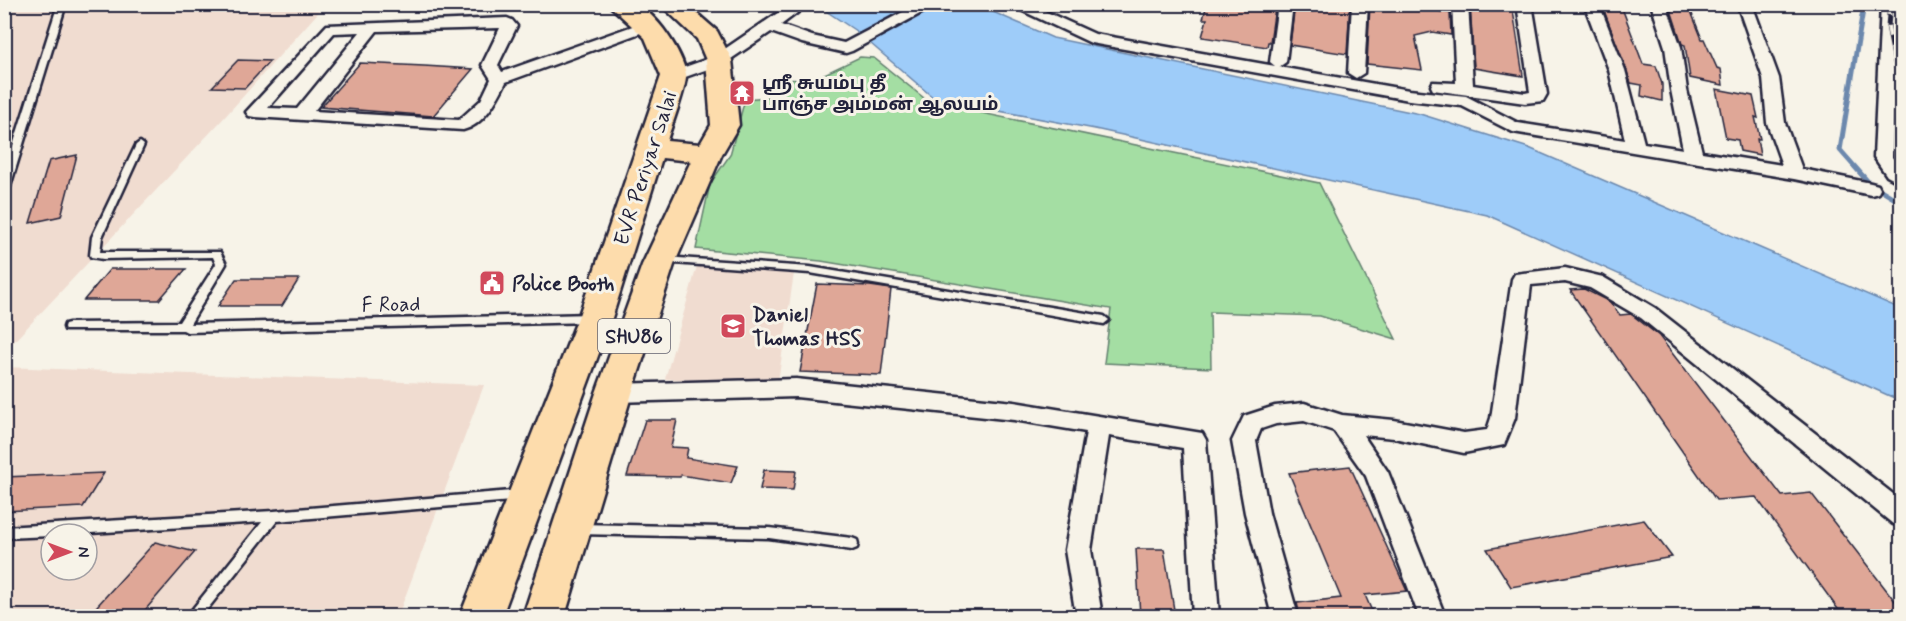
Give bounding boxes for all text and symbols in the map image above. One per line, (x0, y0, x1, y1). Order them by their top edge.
place label: ஶ்ரீ சுயம்பு தீ பாஞ்ச அம்மன் ஆலயம் (762, 72, 998, 117)
temple icon: ஶ்ரீ சுயம்பு தீ பாஞ்ச அம்மன் ஆலயம் (727, 78, 757, 108)
street label: EVR Periyar Salai (608, 87, 684, 249)
public building icon: Police Booth (477, 268, 507, 298)
place label: Police Booth (512, 270, 615, 298)
street label: F Road (361, 290, 421, 320)
place label: Daniel Thomas HSS (752, 301, 862, 353)
school or university icon: Daniel Thomas HSS (718, 311, 748, 341)
road number: SHU86 (598, 319, 670, 353)
north arrow (39, 522, 99, 582)
text: N (72, 547, 93, 557)

